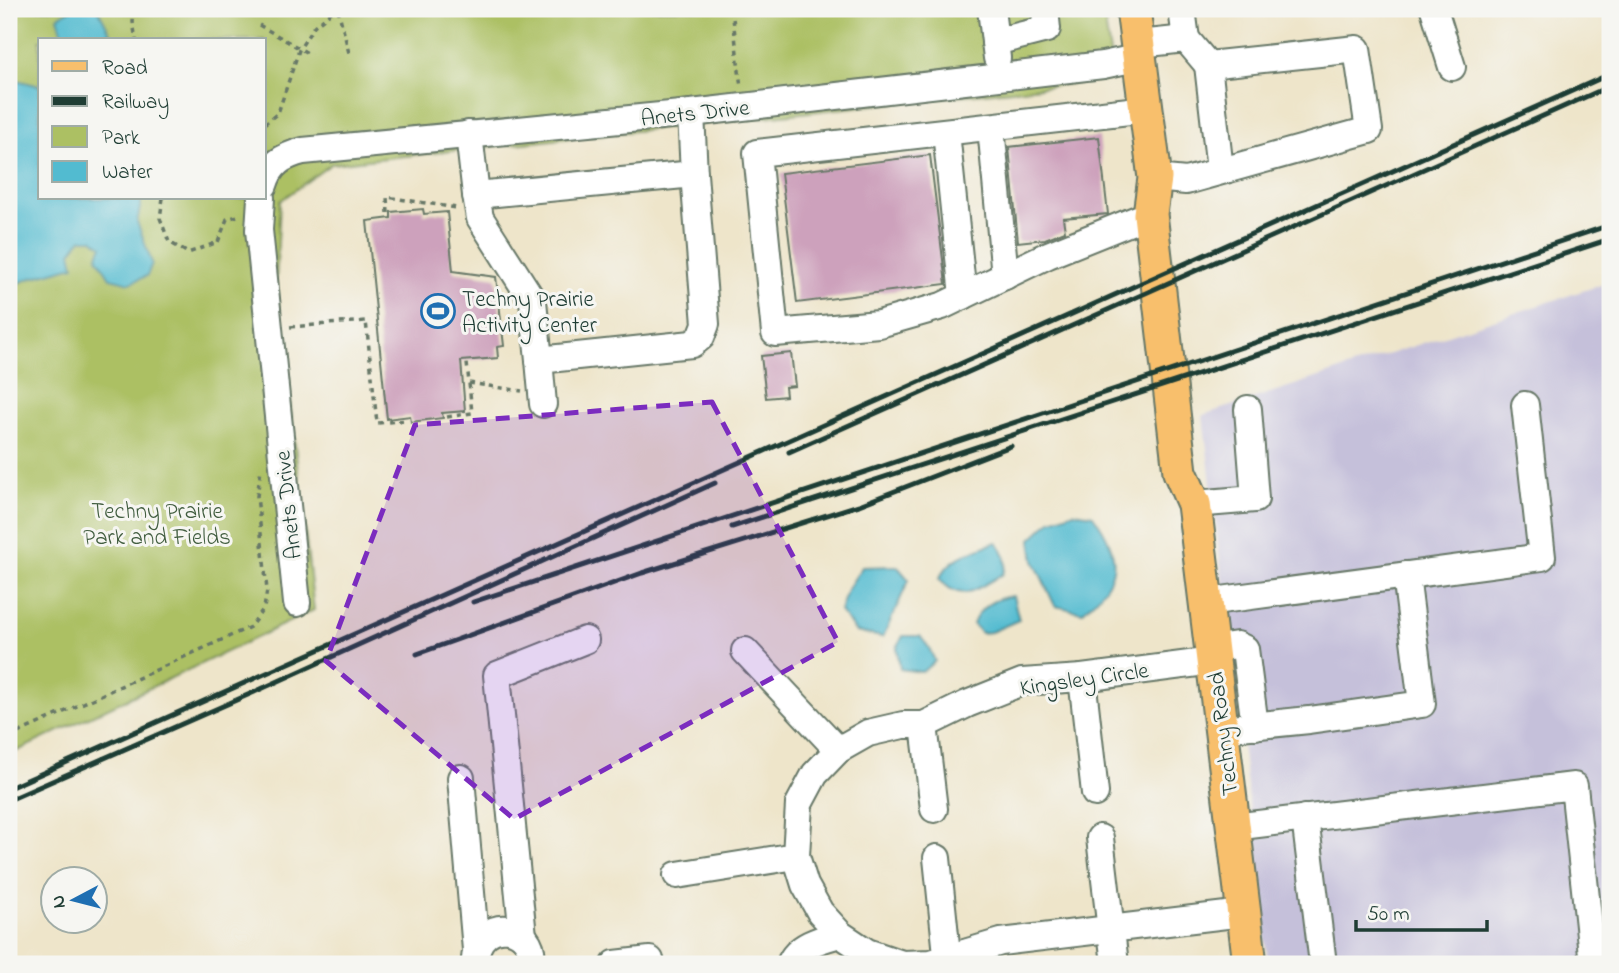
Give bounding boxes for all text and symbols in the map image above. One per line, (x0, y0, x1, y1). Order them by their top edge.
legend (38, 38, 266, 200)
text: Road (102, 54, 148, 84)
text: Railway (102, 88, 169, 120)
street label: Anets Drive (639, 92, 752, 137)
text: Park (102, 124, 141, 154)
text: Water (102, 158, 153, 188)
place label: Techny Prairie Activity Center (462, 284, 598, 345)
sports icon: Techny Prairie Activity Center (419, 292, 457, 330)
street label: Anets Drive (267, 448, 312, 561)
park label: Techny Prairie Park and Fields (83, 496, 231, 555)
street label: Kingsley Circle (1018, 655, 1152, 708)
street label: Techny Road (1201, 670, 1250, 798)
north arrow (38, 864, 108, 934)
scale bar (1356, 889, 1488, 933)
text: N (45, 894, 74, 910)
text: 50 m (1367, 900, 1410, 930)

